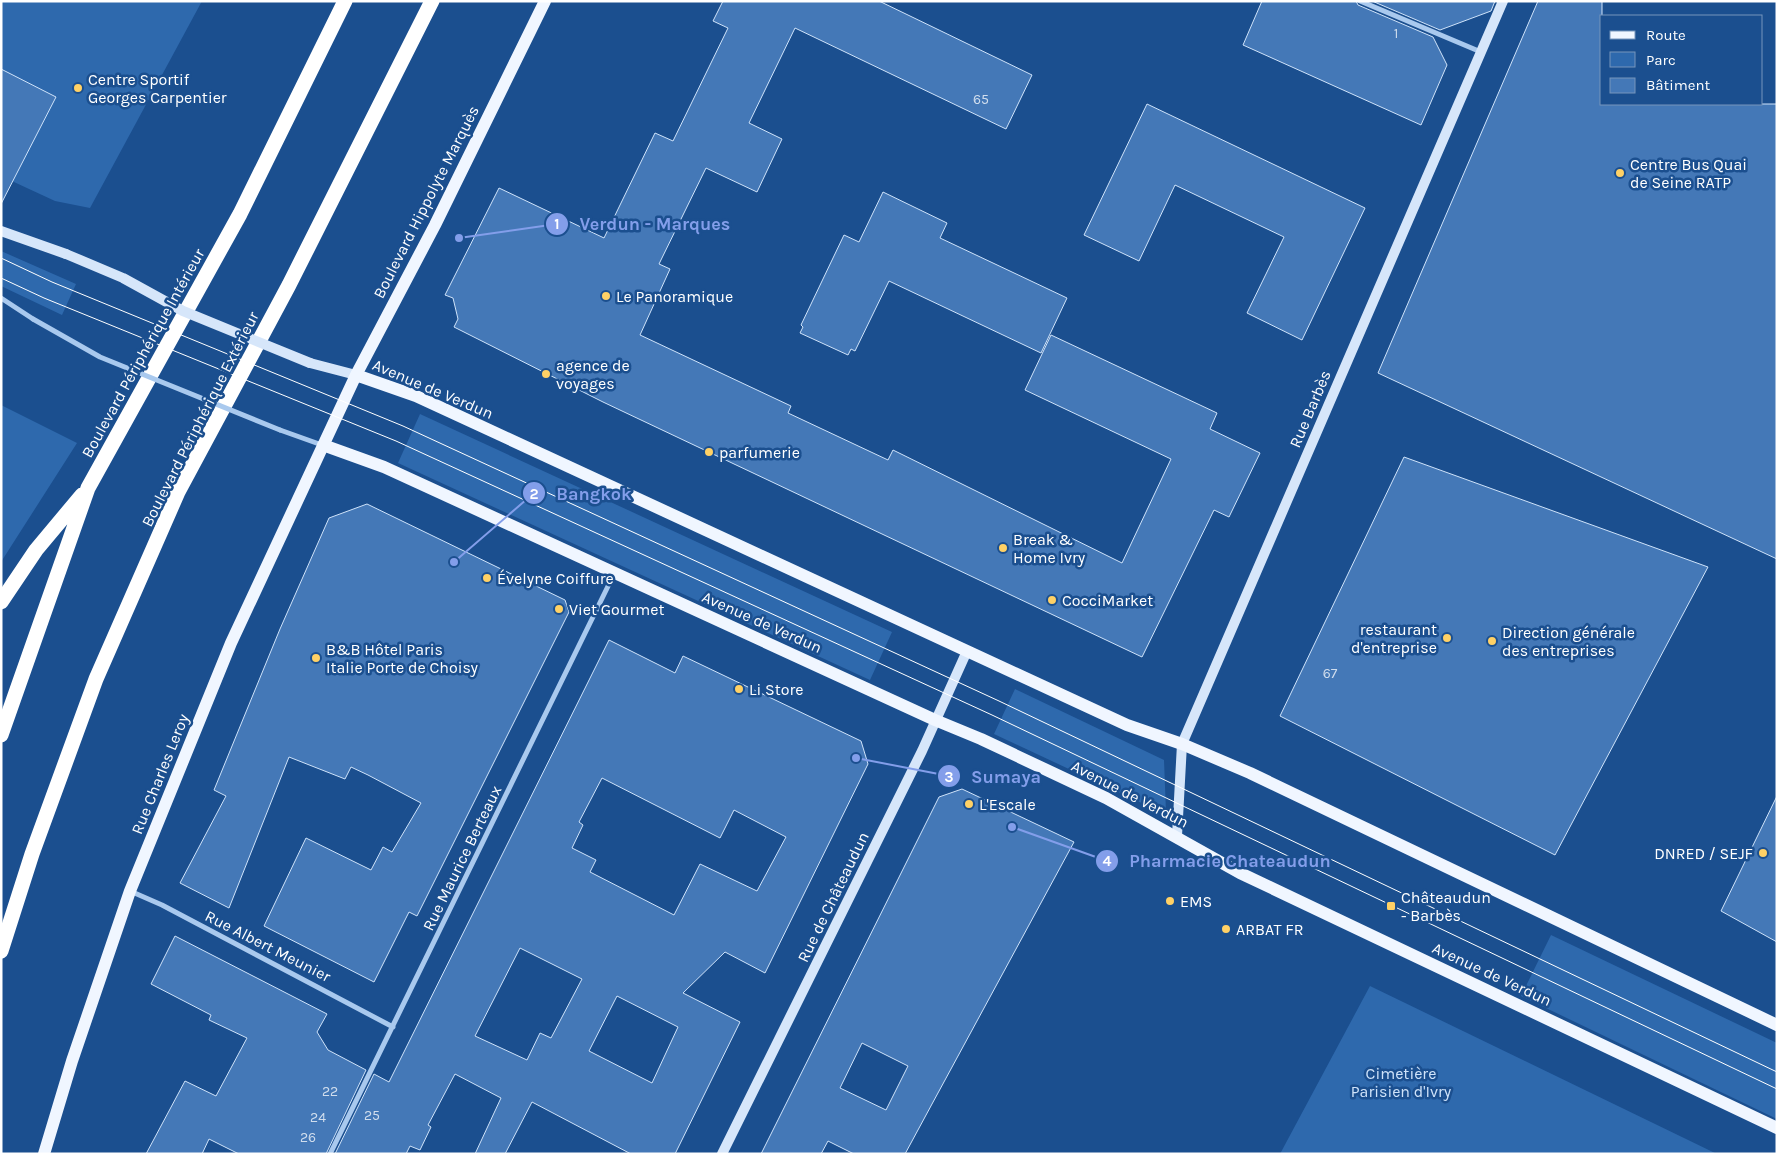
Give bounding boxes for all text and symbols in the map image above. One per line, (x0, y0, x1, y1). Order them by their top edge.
legend (1600, 15, 1763, 105)
house number: 1 (1394, 25, 1398, 42)
text: Route (1646, 26, 1686, 44)
text: Parc (1646, 51, 1676, 69)
place label: Centre Sportif Georges Carpentier (88, 70, 227, 107)
text: Bâtiment (1646, 76, 1710, 94)
marker: Centre Sportif Georges Carpentier (72, 82, 84, 94)
house number: 65 (973, 91, 989, 108)
street label: Boulevard Hippolyte Marquès (369, 102, 483, 302)
place label: Centre Bus Quai de Seine RATP (1630, 155, 1747, 192)
marker: Centre Bus Quai de Seine RATP (1614, 167, 1626, 179)
callout: Verdun - Marques (544, 208, 740, 241)
text: Verdun - Marques (580, 213, 730, 235)
text: 1 (554, 215, 560, 233)
street label: Boulevard Périphérique Intérieur (77, 245, 209, 461)
place label: Le Panoramique (616, 287, 733, 306)
marker: Le Panoramique (600, 290, 612, 302)
street label: Boulevard Périphérique Extérieur (137, 308, 263, 530)
street label: Avenue de Verdun (370, 355, 496, 423)
place label: agence de voyages (556, 356, 630, 393)
street label: Rue Barbès (1285, 367, 1335, 451)
marker: agence de voyages (540, 368, 552, 380)
place label: parfumerie (719, 443, 800, 462)
marker: parfumerie (703, 446, 715, 458)
callout: Bangkok (521, 477, 641, 510)
text: Bangkok (556, 483, 632, 505)
text: 2 (529, 485, 539, 503)
place label: Break & Home Ivry (1013, 530, 1086, 567)
marker: Break & Home Ivry (997, 542, 1009, 554)
place label: Évelyne Coiffure (497, 569, 614, 588)
marker: Évelyne Coiffure (481, 572, 493, 584)
street label: Avenue de Verdun (699, 587, 825, 657)
place label: CocciMarket (1062, 591, 1153, 610)
marker: CocciMarket (1046, 594, 1058, 606)
place label: Viet Gourmet (569, 600, 665, 619)
marker: Viet Gourmet (553, 603, 565, 615)
place label: restaurant d'entreprise (1351, 620, 1437, 657)
place label: Direction générale des entreprises (1502, 623, 1635, 660)
marker: restaurant d'entreprise (1441, 632, 1453, 644)
marker: Direction générale des entreprises (1486, 635, 1498, 647)
place label: B&B Hôtel Paris Italie Porte de Choisy (326, 640, 479, 677)
marker: B&B Hôtel Paris Italie Porte de Choisy (310, 652, 322, 664)
house number: 67 (1323, 665, 1338, 682)
place label: Li Store (749, 680, 803, 699)
marker: Li Store (733, 683, 745, 695)
street label: Rue Charles Leroy (127, 711, 193, 837)
street label: Avenue de Verdun (1068, 756, 1192, 832)
callout: Sumaya (936, 760, 1051, 793)
text: Sumaya (971, 766, 1041, 788)
text: 3 (944, 768, 954, 786)
street label: Rue Maurice Berteaux (419, 782, 505, 934)
place label: L'Escale (979, 795, 1036, 814)
marker: L'Escale (963, 798, 975, 810)
street label: Rue de Châteaudun (793, 829, 873, 965)
callout: Pharmacie Chateaudun (1094, 844, 1341, 877)
place label: DNRED / SEJF (1654, 844, 1753, 863)
marker: DNRED / SEJF (1757, 847, 1769, 859)
text: Pharmacie Chateaudun (1129, 850, 1331, 872)
text: 4 (1103, 852, 1112, 870)
place label: Châteaudun - Barbès (1401, 888, 1491, 925)
place label: EMS (1180, 892, 1212, 911)
marker: EMS (1164, 895, 1176, 907)
marker: Châteaudun - Barbès (1385, 900, 1397, 912)
street label: Rue Albert Meunier (202, 906, 334, 986)
place label: ARBAT FR (1236, 920, 1303, 939)
marker: ARBAT FR (1220, 923, 1232, 935)
street label: Avenue de Verdun (1429, 938, 1555, 1010)
park label: Cimetière Parisien d'Ivry (1351, 1064, 1452, 1101)
house number: 22 (322, 1083, 338, 1100)
house number: 25 (364, 1107, 380, 1124)
house number: 24 (310, 1109, 326, 1126)
house number: 26 (300, 1129, 316, 1146)

